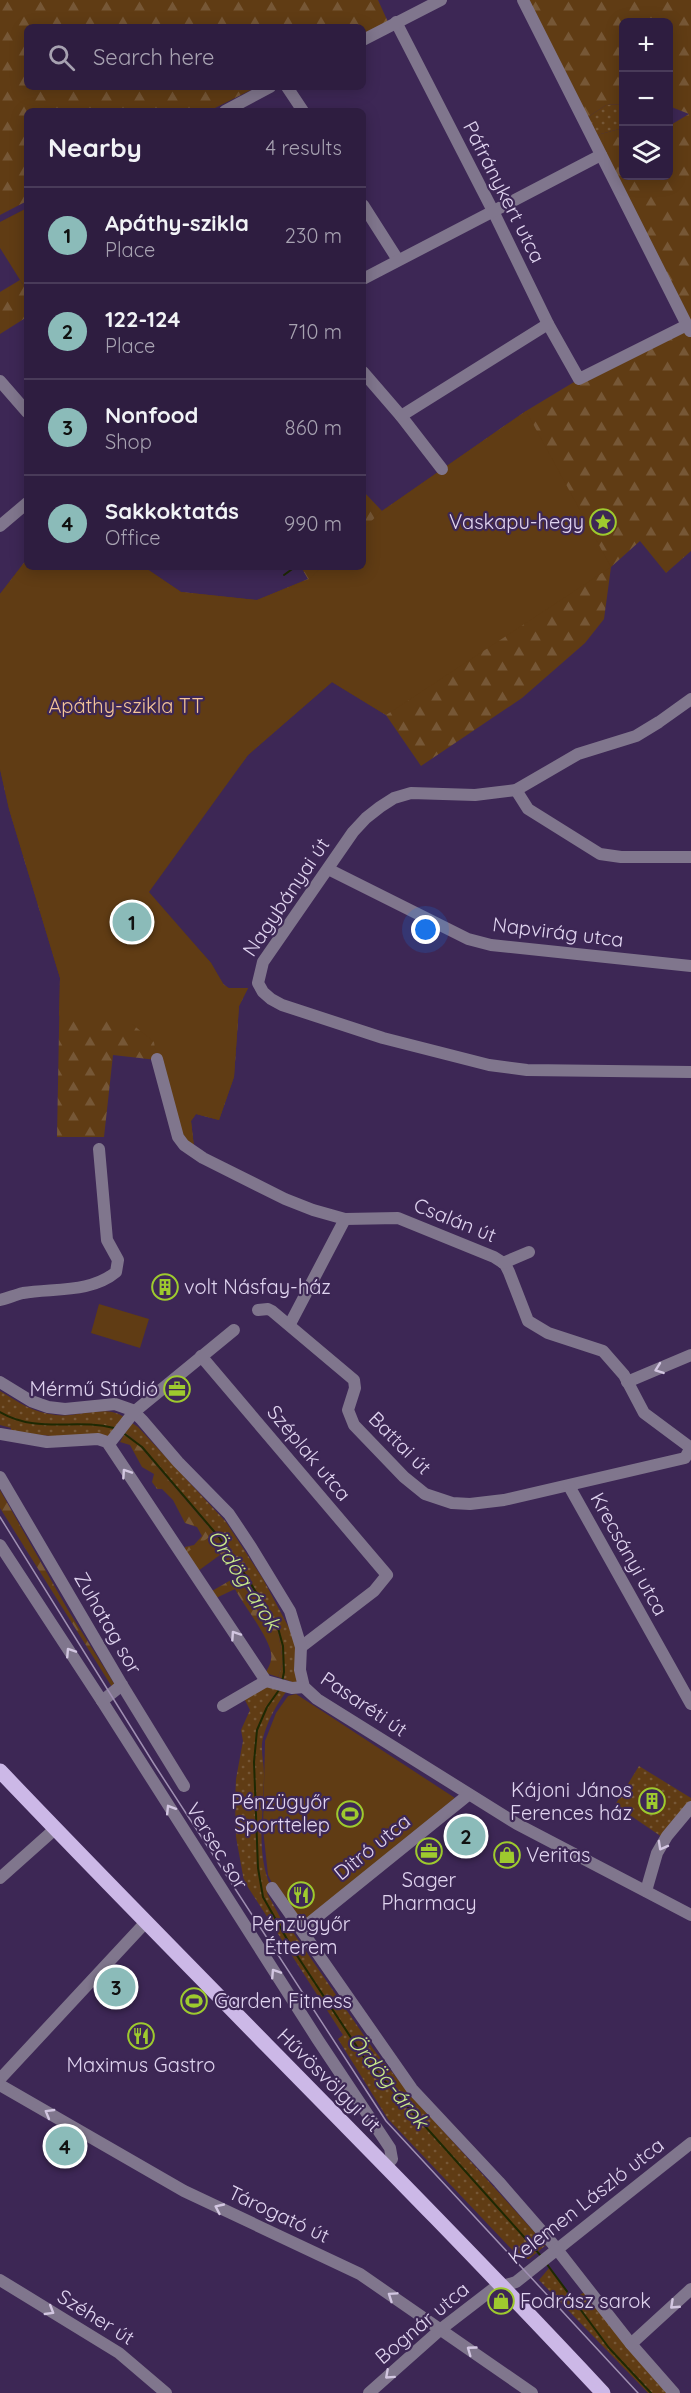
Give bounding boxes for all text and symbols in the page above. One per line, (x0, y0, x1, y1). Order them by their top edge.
map controls (619, 18, 673, 180)
button: + (619, 18, 673, 72)
search box (24, 24, 366, 90)
icon: search (45, 41, 78, 74)
text: Search here (93, 43, 214, 71)
button: − (619, 72, 673, 126)
street label: Páfránykert utca (458, 117, 551, 267)
button: layers (619, 126, 673, 180)
text: Nearby (48, 131, 142, 164)
text: 4 results (266, 135, 342, 160)
text: Apáthy-szikla (105, 209, 249, 237)
text: 1 (64, 223, 71, 248)
text: 230 m (285, 223, 342, 248)
text: Place (105, 237, 155, 262)
text: 122-124 (105, 305, 180, 333)
text: 2 (62, 319, 73, 344)
text: 710 m (288, 319, 342, 344)
text: Place (105, 333, 155, 358)
text: Nonfood (105, 401, 198, 429)
text: 3 (62, 415, 73, 440)
text: 860 m (285, 415, 342, 440)
text: Shop (105, 429, 152, 454)
text: Sakkoktatás (105, 497, 239, 525)
place icon: Vaskapu-hegy (588, 507, 618, 537)
place label: Vaskapu-hegy (449, 509, 584, 534)
text: 4 (62, 511, 73, 536)
text: 990 m (284, 511, 342, 536)
text: Office (105, 525, 161, 550)
park label: Apáthy-szikla TT (48, 693, 204, 718)
street label: Nagybányai út (237, 833, 335, 961)
pin: 1 (112, 900, 152, 944)
street label: Napvirág utca (491, 911, 625, 952)
your location (411, 915, 440, 944)
street label: Csalán út (410, 1192, 500, 1247)
building icon: volt Násfay-ház (150, 1272, 180, 1302)
place label: volt Násfay-ház (184, 1274, 331, 1299)
one-way arrow (655, 1362, 665, 1375)
office icon: Mérmű Stúdió (162, 1374, 192, 1404)
place label: Mérmű Stúdió (30, 1376, 158, 1401)
street label: Széplak utca (262, 1400, 357, 1506)
street label: Battai út (364, 1406, 437, 1479)
one-way arrow (122, 1468, 133, 1479)
street label: Krecsányi utca (585, 1488, 674, 1620)
water label: Ördög-árok (203, 1524, 288, 1636)
street label: Zuhatag sor (69, 1567, 148, 1678)
one-way arrow (231, 1630, 242, 1641)
one-way arrow (66, 1648, 77, 1659)
street label: Pasaréti út (316, 1666, 412, 1742)
place label: Kájoni János Ferences ház (510, 1777, 632, 1825)
building icon: Kájoni János Ferences ház (637, 1786, 667, 1816)
place label: Pénzügyőr Sporttelep (231, 1789, 330, 1837)
street label: Versec sor (181, 1798, 254, 1894)
sports icon: Pénzügyőr Sporttelep (335, 1799, 365, 1829)
one-way arrow (166, 1805, 178, 1815)
street label: Ditró utca (328, 1808, 415, 1885)
pin: 2 (446, 1814, 486, 1858)
office icon: Sager Pharmacy (414, 1836, 444, 1866)
one-way arrow (657, 1839, 669, 1850)
shop icon: Veritas (492, 1840, 522, 1870)
place label: Veritas (526, 1842, 590, 1867)
place label: Sager Pharmacy (381, 1867, 477, 1915)
restaurant icon: Pénzügyőr Étterem (286, 1880, 316, 1910)
place label: Pénzügyőr Étterem (252, 1911, 351, 1959)
pin: 3 (96, 1964, 136, 2010)
one-way arrow (270, 1969, 282, 1979)
sports icon: Garden Fitness (179, 1986, 209, 2016)
place label: Garden Fitness (214, 1988, 352, 2013)
restaurant icon: Maximus Gastro (126, 2021, 156, 2051)
street label: Hűvösvölgyi út (272, 2023, 387, 2137)
water label: Ördög-árok (343, 2028, 436, 2134)
place label: Maximus Gastro (67, 2052, 215, 2077)
one-way arrow (45, 2109, 55, 2120)
pin: 4 (46, 2124, 84, 2168)
street label: Kelemen László utca (503, 2132, 669, 2269)
street label: Tárogató út (225, 2179, 334, 2248)
one-way arrow (215, 2203, 226, 2215)
street label: Bognár utca (370, 2276, 474, 2369)
street label: Széher út (53, 2283, 139, 2350)
shop icon: Fodrász sarok (486, 2286, 516, 2316)
place label: Fodrász sarok (520, 2288, 651, 2313)
one-way arrow (388, 2292, 399, 2303)
one-way arrow (670, 2298, 680, 2309)
one-way arrow (44, 2303, 54, 2315)
one-way arrow (466, 2346, 477, 2357)
one-way arrow (385, 2368, 396, 2379)

